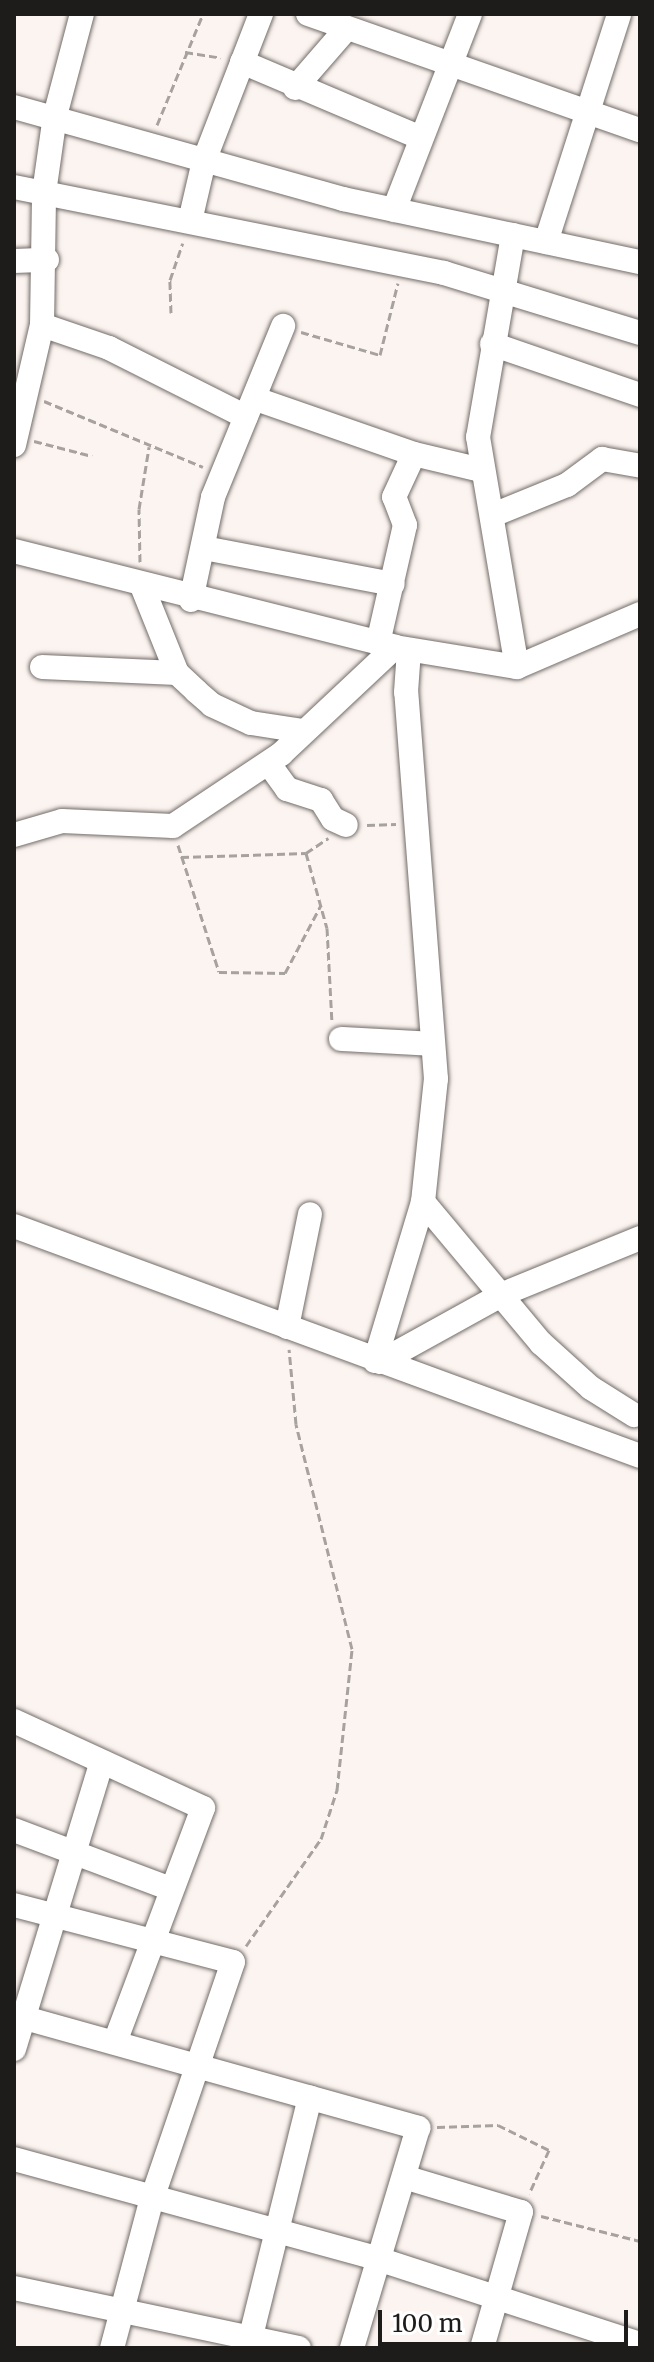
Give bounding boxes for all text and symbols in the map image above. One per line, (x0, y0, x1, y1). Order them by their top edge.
scale bar (382, 2294, 632, 2344)
text: 100 m (392, 2308, 462, 2339)

